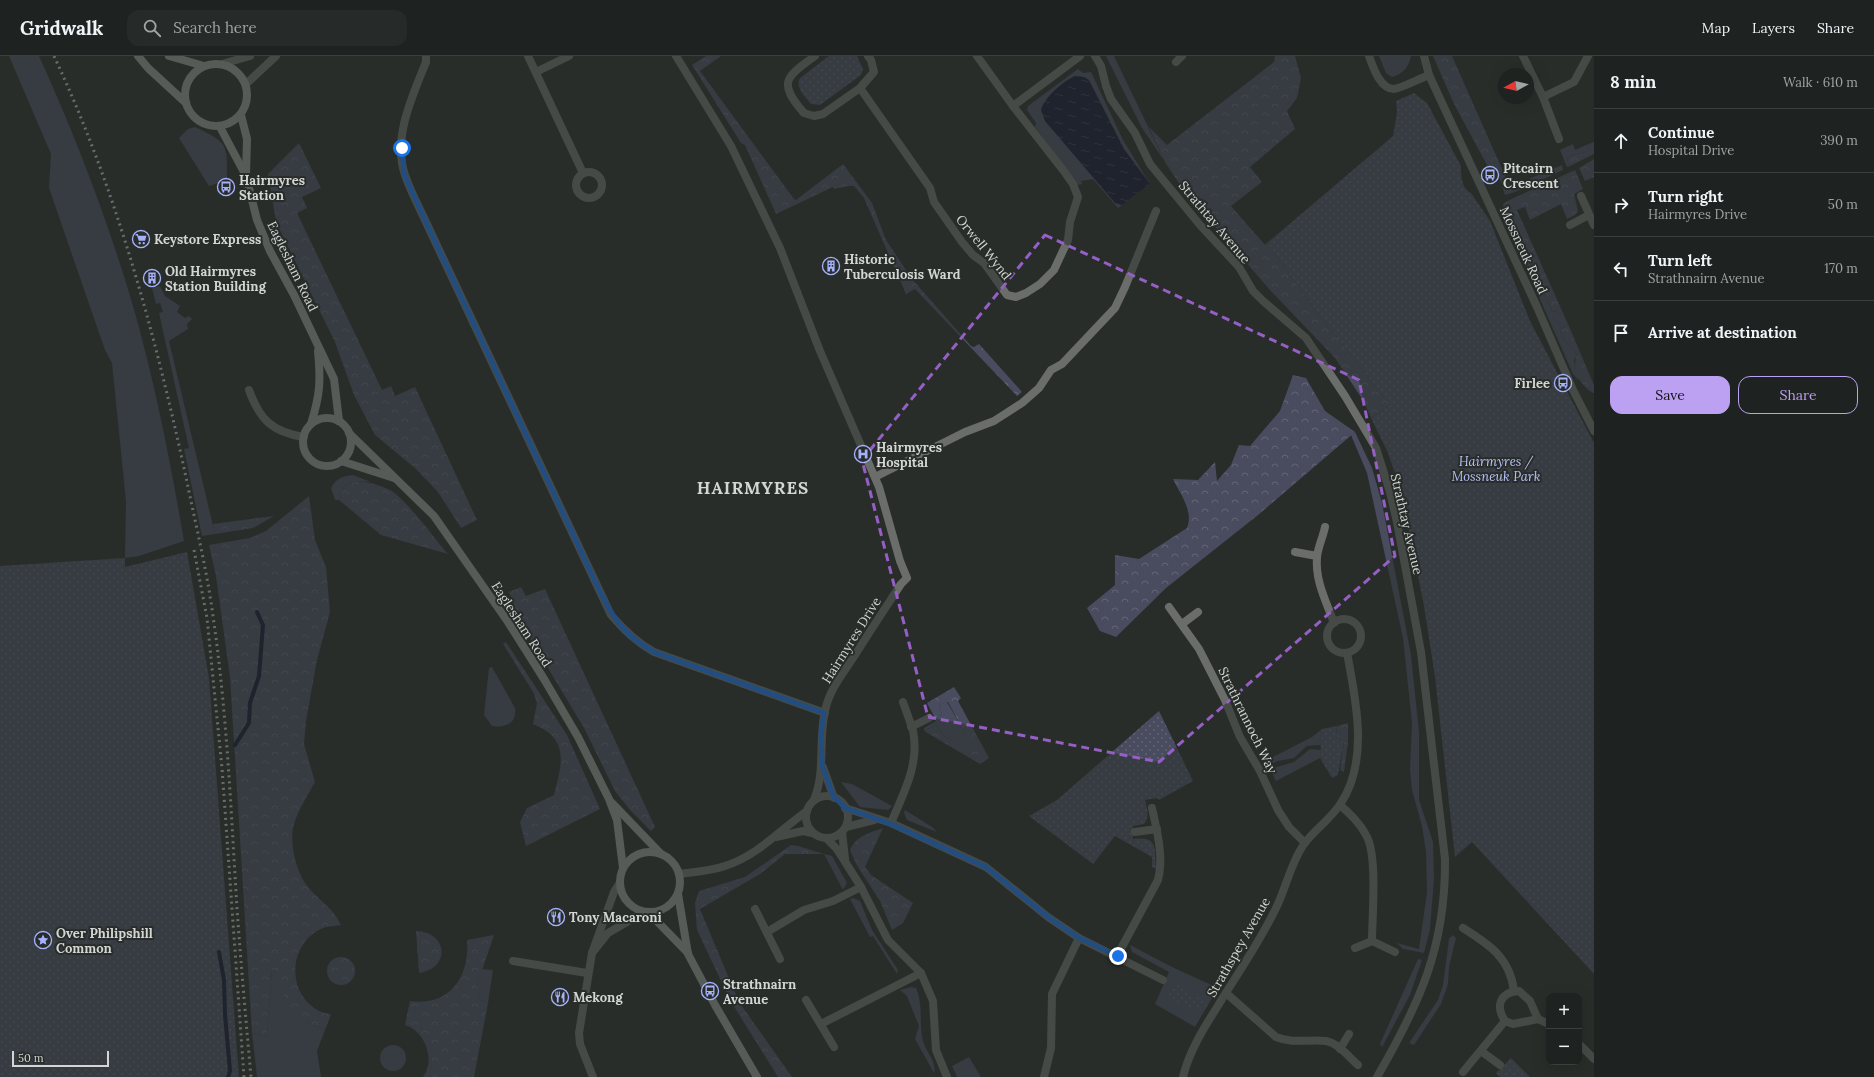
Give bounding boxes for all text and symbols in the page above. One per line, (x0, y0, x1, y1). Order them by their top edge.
search box (127, 10, 407, 46)
text: Gridwalk (20, 16, 103, 40)
icon: search (141, 17, 163, 39)
text: Search here (173, 18, 257, 37)
text: Map (1702, 19, 1730, 37)
text: Layers (1752, 19, 1795, 37)
text: Share (1817, 19, 1854, 37)
north arrow (1498, 68, 1534, 104)
text: 8 min (1610, 71, 1656, 93)
text: Walk · 610 m (1783, 74, 1858, 91)
text: Continue (1648, 123, 1714, 142)
icon: ahead (1610, 130, 1632, 152)
text: 390 m (1820, 132, 1858, 149)
route start (393, 139, 411, 157)
text: Hospital Drive (1648, 142, 1734, 159)
place label: Pitcairn Crescent (1503, 160, 1559, 192)
bus stop icon: Pitcairn Crescent (1480, 165, 1500, 185)
place label: Hairmyres Station (239, 172, 305, 204)
bus stop icon: Hairmyres Station (216, 177, 236, 197)
street label: Strathtay Avenue (1175, 177, 1254, 267)
text: Turn right (1648, 187, 1724, 206)
icon: right (1610, 194, 1632, 216)
text: 50 m (1828, 196, 1858, 213)
street label: Mossneuk Road (1496, 204, 1551, 297)
text: Hairmyres Drive (1648, 206, 1747, 223)
street label: Orwell Wynd (952, 211, 1015, 284)
street label: Eaglesham Road (263, 218, 322, 314)
supermarket icon: Keystore Express (131, 229, 151, 249)
place label: Keystore Express (154, 231, 261, 248)
place label: Historic Tuberculosis Ward (844, 251, 961, 283)
text: Turn left (1648, 251, 1712, 270)
building icon: Historic Tuberculosis Ward (821, 256, 841, 276)
icon: left (1610, 258, 1632, 280)
text: 170 m (1824, 260, 1858, 277)
place label: Old Hairmyres Station Building (165, 263, 267, 295)
building icon: Old Hairmyres Station Building (142, 268, 162, 288)
text: Strathnairn Avenue (1648, 270, 1765, 287)
icon: arrive (1610, 322, 1632, 344)
text: Arrive at destination (1648, 323, 1797, 342)
bus stop icon: Firlee (1553, 373, 1573, 393)
place label: Firlee (1514, 375, 1550, 392)
button: Save (1610, 376, 1730, 414)
button: Share (1738, 376, 1858, 414)
place label: Hairmyres Hospital (876, 439, 942, 471)
hospital icon: Hairmyres Hospital (853, 444, 873, 464)
park label: Hairmyres / Mossneuk Park (1452, 453, 1541, 485)
street label: Strathtay Avenue (1387, 472, 1426, 576)
district label: HAIRMYRES (697, 477, 809, 499)
street label: Eaglesham Road (488, 578, 556, 670)
street label: Hairmyres Drive (818, 594, 885, 687)
street label: Strathrannoch Way (1214, 664, 1281, 777)
street label: Strathspey Avenue (1203, 894, 1274, 1000)
restaurant icon: Tony Macaroni (546, 907, 566, 927)
place label: Tony Macaroni (569, 909, 662, 926)
place label: Over Philipshill Common (56, 925, 153, 957)
place icon: Over Philipshill Common (33, 930, 53, 950)
route end (1109, 947, 1127, 965)
place label: Strathnairn Avenue (723, 976, 797, 1008)
bus stop icon: Strathnairn Avenue (700, 981, 720, 1001)
restaurant icon: Mekong (550, 987, 570, 1007)
place label: Mekong (573, 989, 623, 1006)
map controls (1546, 993, 1582, 1065)
button: + (1546, 993, 1582, 1029)
button: − (1546, 1029, 1582, 1065)
scale bar (12, 1049, 109, 1068)
text: 50 m (18, 1051, 44, 1065)

